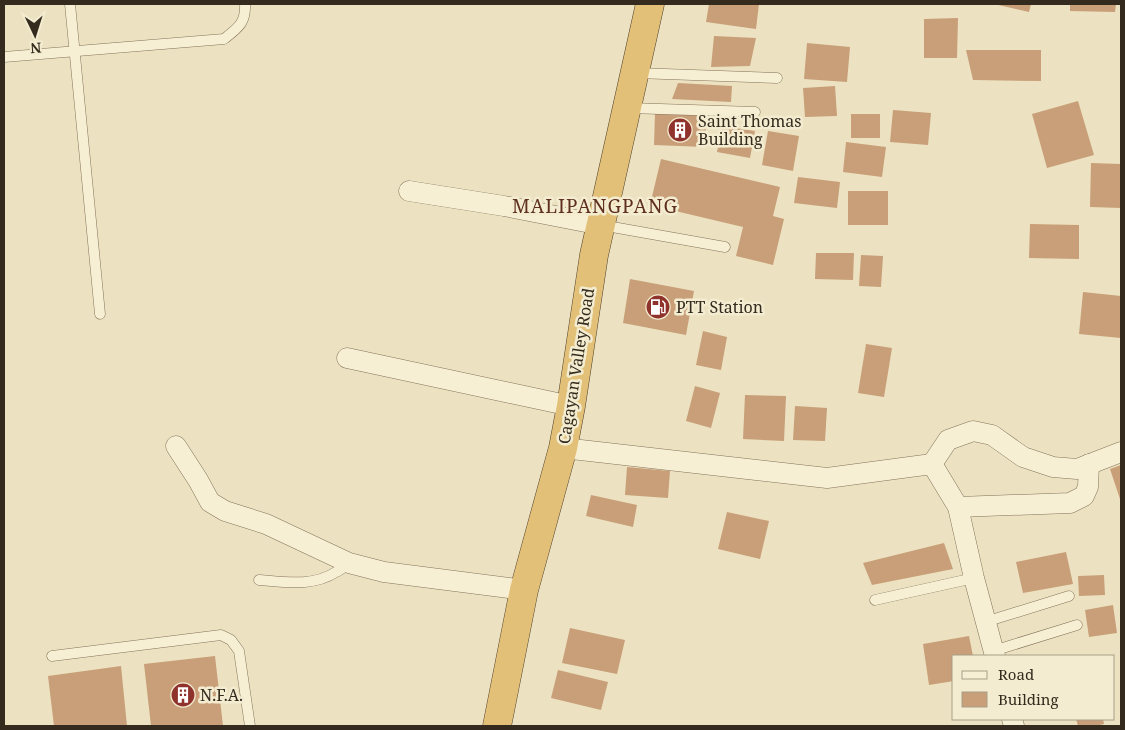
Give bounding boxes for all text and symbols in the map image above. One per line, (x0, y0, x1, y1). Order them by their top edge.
north arrow (10, 10, 60, 60)
text: N (30, 39, 42, 58)
place label: Saint Thomas Building (698, 110, 802, 150)
building icon: Saint Thomas Building (667, 117, 693, 143)
district label: MALIPANGPANG (512, 193, 678, 219)
street label: Cagayan Valley Road (553, 286, 599, 446)
fuel station icon: PTT Station (645, 294, 671, 320)
place label: PTT Station (676, 296, 763, 318)
legend (952, 655, 1115, 720)
text: Road (998, 664, 1034, 684)
building icon: N.F.A. (170, 682, 196, 708)
place label: N.F.A. (200, 684, 243, 706)
text: Building (998, 689, 1059, 709)

